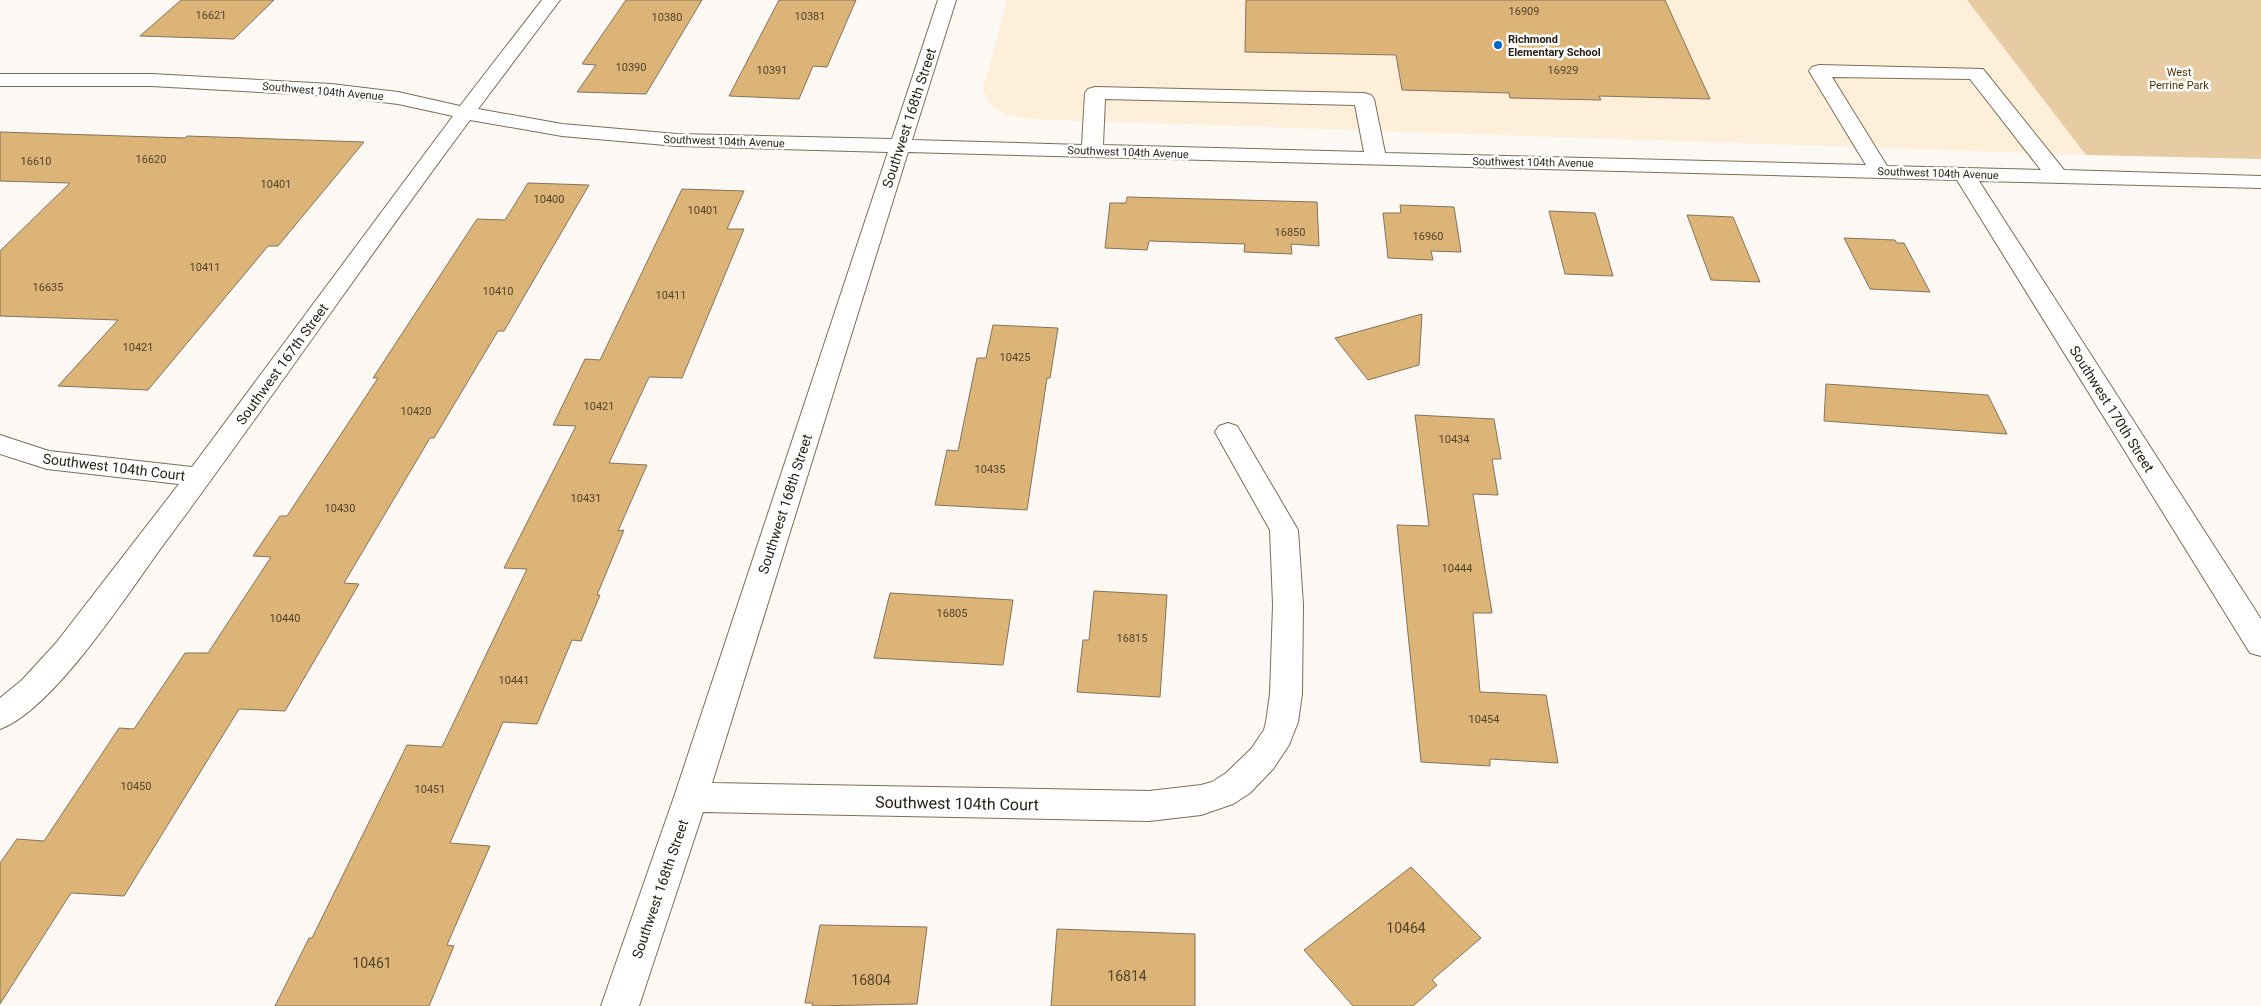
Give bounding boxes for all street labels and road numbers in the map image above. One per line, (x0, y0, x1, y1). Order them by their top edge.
street label: Southwest 168th Street (879, 46, 939, 190)
street label: Southwest 104th Avenue (262, 80, 384, 103)
street label: Southwest 104th Avenue (663, 133, 785, 150)
street label: Southwest 104th Avenue (1067, 144, 1189, 161)
street label: Southwest 104th Avenue (1472, 155, 1594, 170)
street label: Southwest 104th Avenue (1877, 165, 1999, 182)
street label: Southwest 167th Street (233, 300, 332, 428)
street label: Southwest 170th Street (2067, 343, 2158, 475)
street label: Southwest 168th Street (755, 432, 815, 576)
street label: Southwest 104th Court (42, 450, 187, 484)
street label: Southwest 104th Court (875, 793, 1039, 814)
street label: Southwest 168th Street (629, 817, 691, 961)

